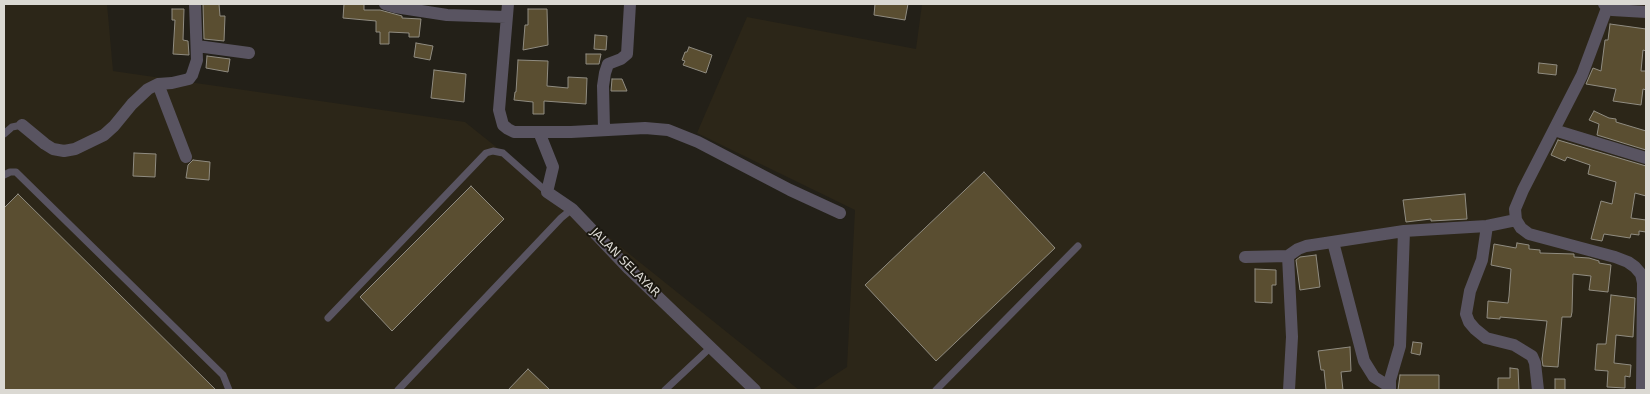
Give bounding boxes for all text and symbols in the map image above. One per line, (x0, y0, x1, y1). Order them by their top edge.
street label: JALAN SELAYAR (587, 225, 663, 301)

